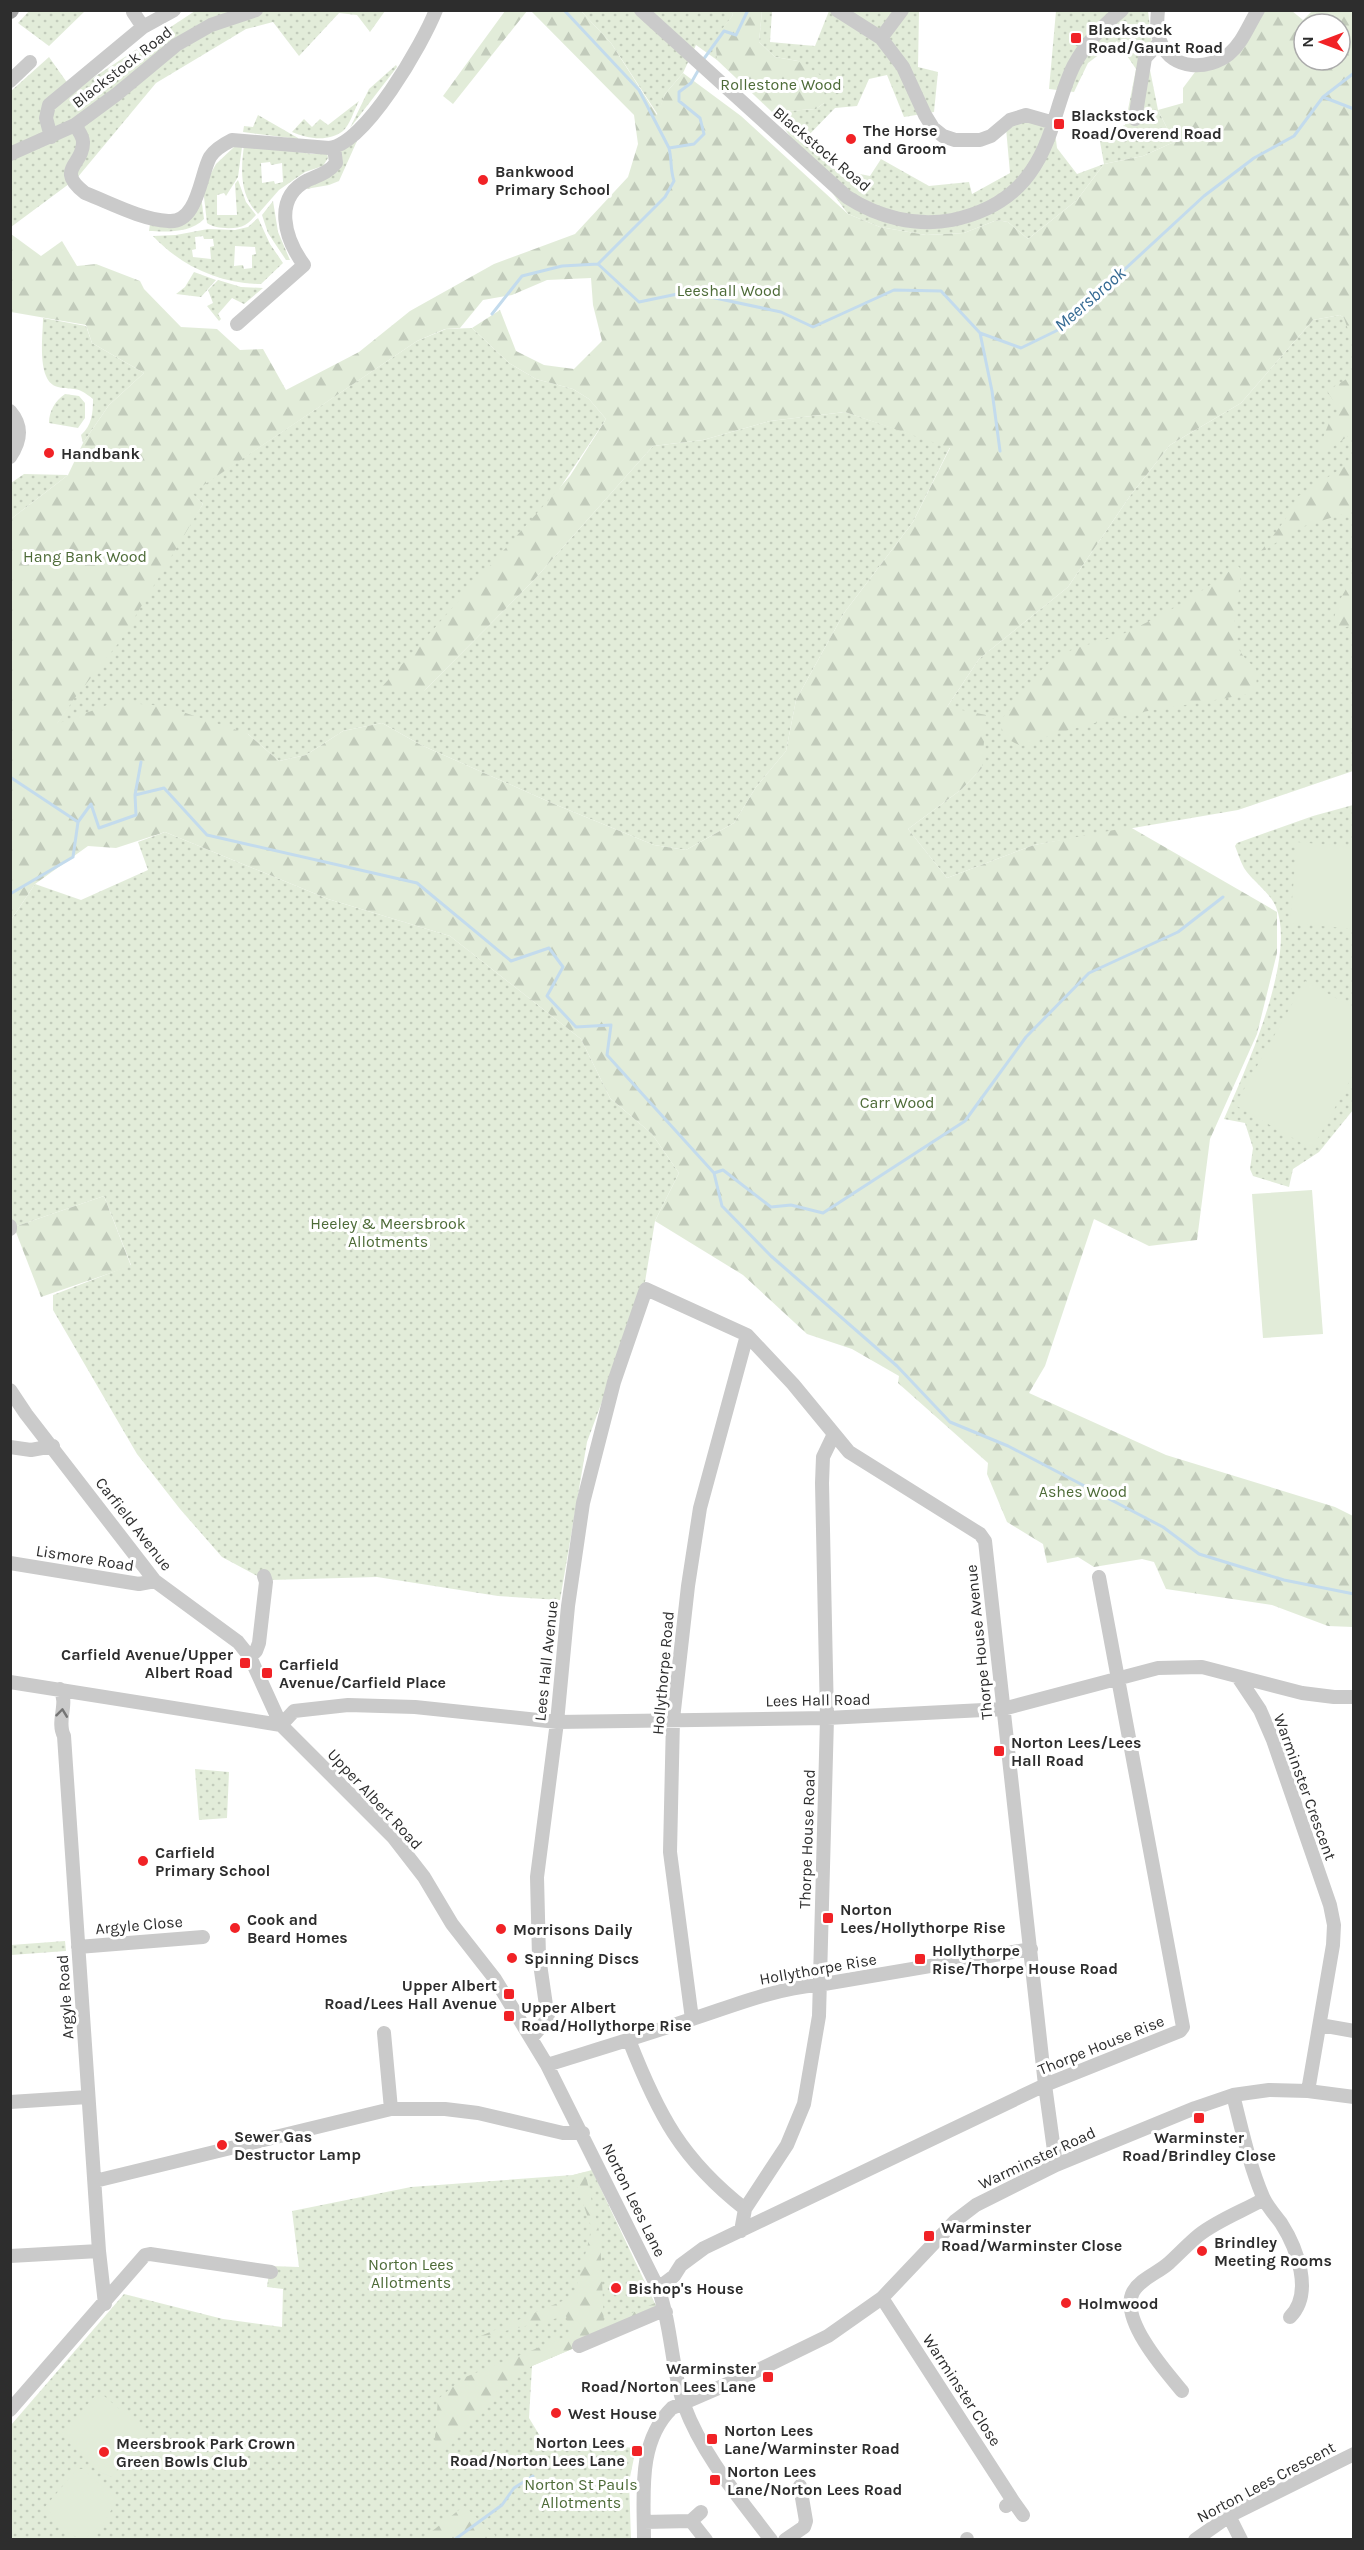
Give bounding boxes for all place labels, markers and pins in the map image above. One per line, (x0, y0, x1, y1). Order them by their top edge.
place label: Blackstock Road/Gaunt Road (1088, 20, 1223, 57)
marker: Blackstock Road/Gaunt Road (1069, 31, 1083, 45)
place label: Blackstock Road/Overend Road (1071, 106, 1222, 143)
marker: Blackstock Road/Overend Road (1052, 117, 1066, 131)
place label: The Horse and Groom (863, 121, 947, 158)
marker: The Horse and Groom (844, 132, 858, 146)
place label: Bankwood Primary School (495, 162, 610, 199)
marker: Bankwood Primary School (476, 173, 490, 187)
place label: Handbank (61, 444, 141, 463)
marker: Handbank (42, 446, 56, 460)
place label: Carfield Avenue/Upper Albert Road (61, 1645, 234, 1682)
place label: Carfield Avenue/Carfield Place (279, 1655, 446, 1692)
marker: Carfield Avenue/Upper Albert Road (238, 1656, 252, 1670)
marker: Carfield Avenue/Carfield Place (260, 1666, 274, 1680)
place label: Norton Lees/Lees Hall Road (1011, 1733, 1141, 1770)
marker: Norton Lees/Lees Hall Road (992, 1744, 1006, 1758)
place label: Carfield Primary School (155, 1843, 270, 1880)
marker: Carfield Primary School (136, 1854, 150, 1868)
place label: Norton Lees/Hollythorpe Rise (840, 1900, 1005, 1937)
place label: Cook and Beard Homes (247, 1910, 348, 1947)
marker: Norton Lees/Hollythorpe Rise (821, 1911, 835, 1925)
place label: Morrisons Daily (513, 1920, 632, 1939)
marker: Cook and Beard Homes (228, 1921, 242, 1935)
marker: Morrisons Daily (494, 1922, 508, 1936)
place label: Hollythorpe Rise/Thorpe House Road (932, 1941, 1118, 1978)
place label: Spinning Discs (524, 1949, 639, 1968)
marker: Spinning Discs (505, 1951, 519, 1965)
marker: Hollythorpe Rise/Thorpe House Road (913, 1952, 927, 1966)
place label: Upper Albert Road/Lees Hall Avenue (324, 1976, 497, 2013)
marker: Upper Albert Road/Lees Hall Avenue (502, 1987, 516, 2001)
place label: Upper Albert Road/Hollythorpe Rise (521, 1998, 692, 2035)
marker: Upper Albert Road/Hollythorpe Rise (502, 2009, 516, 2023)
marker: Warminster Road/Brindley Close (1192, 2111, 1206, 2125)
place label: Sewer Gas Destructor Lamp (234, 2127, 361, 2164)
place label: Warminster Road/Brindley Close (1122, 2128, 1276, 2165)
marker: Sewer Gas Destructor Lamp (215, 2138, 229, 2152)
place label: Warminster Road/Warminster Close (941, 2218, 1122, 2255)
marker: Warminster Road/Warminster Close (922, 2229, 936, 2243)
place label: Brindley Meeting Rooms (1214, 2233, 1332, 2270)
marker: Brindley Meeting Rooms (1195, 2244, 1209, 2258)
place label: Bishop's House (628, 2279, 744, 2298)
marker: Bishop's House (609, 2281, 623, 2295)
place label: Holmwood (1078, 2294, 1158, 2313)
marker: Holmwood (1059, 2296, 1073, 2310)
place label: Warminster Road/Norton Lees Lane (581, 2359, 757, 2396)
marker: Warminster Road/Norton Lees Lane (761, 2370, 775, 2384)
place label: West House (568, 2404, 657, 2423)
marker: West House (549, 2406, 563, 2420)
place label: Norton Lees Lane/Warminster Road (724, 2421, 900, 2458)
marker: Norton Lees Lane/Warminster Road (705, 2432, 719, 2446)
place label: Norton Lees Road/Norton Lees Lane (450, 2433, 625, 2470)
place label: Meersbrook Park Crown Green Bowls Club (116, 2434, 295, 2471)
marker: Norton Lees Road/Norton Lees Lane (630, 2444, 644, 2458)
marker: Meersbrook Park Crown Green Bowls Club (97, 2445, 111, 2459)
place label: Norton Lees Lane/Norton Lees Road (727, 2462, 902, 2499)
marker: Norton Lees Lane/Norton Lees Road (708, 2473, 722, 2487)

